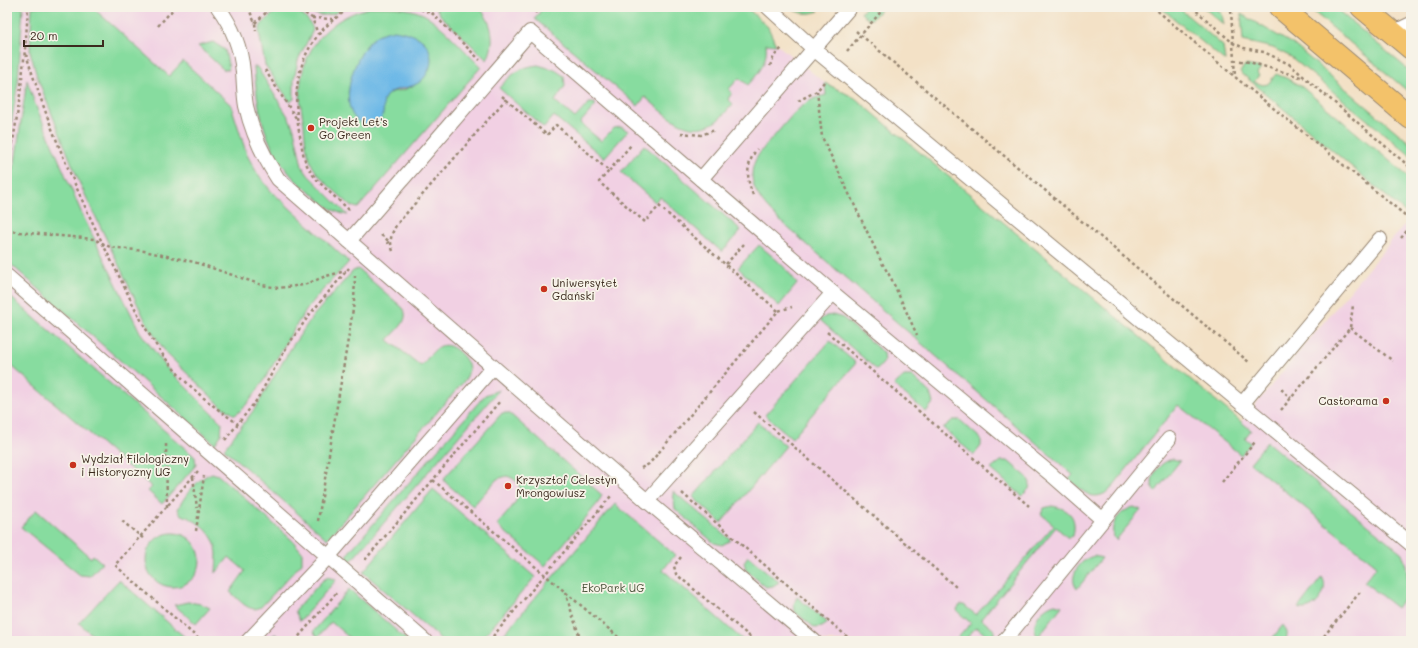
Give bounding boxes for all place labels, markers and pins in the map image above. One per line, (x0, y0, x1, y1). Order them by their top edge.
place label: Projekt Let's Go Green (319, 114, 388, 142)
marker: Projekt Let's Go Green (306, 123, 316, 133)
place label: Uniwersytet Gdański (552, 275, 617, 303)
marker: Uniwersytet Gdański (539, 284, 549, 294)
place label: Castorama (1319, 393, 1378, 408)
marker: Castorama (1381, 396, 1391, 406)
place label: Wydział Filologiczny i Historyczny UG (81, 451, 189, 479)
marker: Wydział Filologiczny i Historyczny UG (68, 460, 78, 470)
place label: Krzysztof Celestyn Mrongowiusz (516, 472, 617, 500)
marker: Krzysztof Celestyn Mrongowiusz (503, 481, 513, 491)

